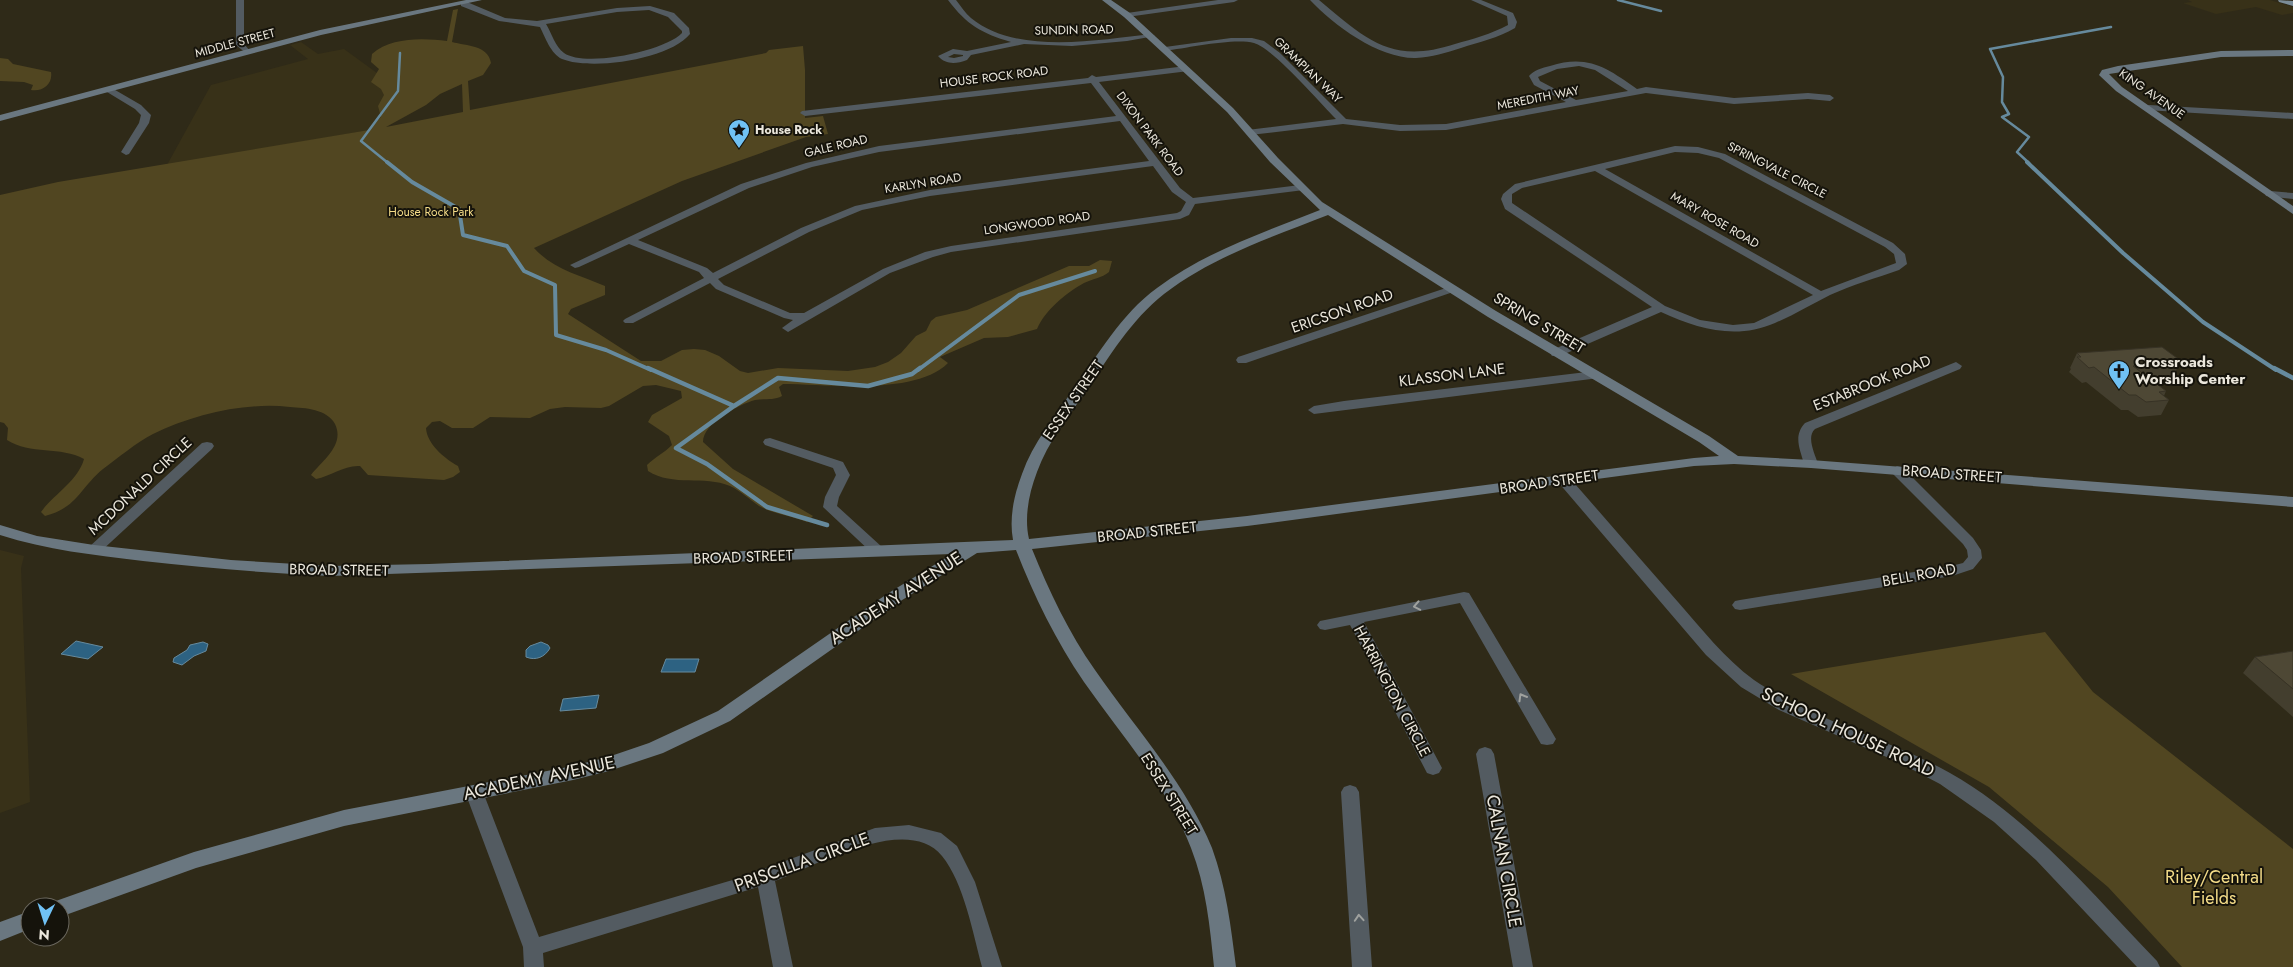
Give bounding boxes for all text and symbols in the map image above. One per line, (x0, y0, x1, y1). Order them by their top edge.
street label: SUNDIN ROAD (1034, 20, 1114, 40)
street label: MIDDLE STREET (193, 24, 277, 62)
street label: GRAMPIAN WAY (1270, 33, 1346, 107)
street label: HOUSE ROCK ROAD (939, 61, 1049, 93)
street label: KING AVENUE (2115, 65, 2189, 123)
street label: MEREDITH WAY (1496, 81, 1581, 115)
street label: DIXON PARK ROAD (1112, 88, 1188, 180)
place icon: House Rock (727, 118, 751, 149)
place label: House Rock (755, 121, 822, 139)
street label: GALE ROAD (803, 130, 869, 162)
street label: SPRINGVALE CIRCLE (1724, 137, 1830, 203)
street label: KARLYN ROAD (883, 168, 963, 198)
street label: MARY ROSE ROAD (1667, 187, 1763, 253)
park label: House Rock Park (388, 203, 474, 221)
street label: LONGWOOD ROAD (983, 207, 1091, 239)
street label: ERICSON ROAD (1288, 283, 1396, 339)
street label: SPRING STREET (1489, 287, 1589, 359)
street label: ESTABROOK ROAD (1810, 349, 1934, 417)
place label: Crossroads Worship Center (2135, 351, 2246, 390)
street label: ESSEX STREET (1037, 356, 1109, 444)
street label: KLASSON LANE (1398, 358, 1506, 392)
church icon: Crossroads Worship Center (2107, 359, 2131, 390)
street label: MCDONALD CIRCLE (83, 432, 197, 540)
street label: BROAD STREET (1901, 460, 2003, 488)
street label: BROAD STREET (1498, 464, 1600, 500)
street label: BROAD STREET (1096, 516, 1198, 548)
street label: BROAD STREET (693, 544, 793, 570)
street label: ACADEMY AVENUE (824, 545, 968, 651)
street label: BROAD STREET (289, 558, 389, 582)
street label: BELL ROAD (1880, 558, 1958, 592)
one-way arrow (1413, 601, 1422, 611)
street label: HARRINGTON CIRCLE (1348, 621, 1436, 761)
street label: SCHOOL HOUSE ROAD (1757, 680, 1939, 784)
one-way arrow (1519, 693, 1529, 702)
street label: ACADEMY AVENUE (461, 749, 617, 807)
street label: ESSEX STREET (1135, 749, 1203, 839)
street label: CALNAN CIRCLE (1480, 793, 1528, 929)
street label: PRISCILLA CIRCLE (731, 825, 873, 899)
park label: Riley/Central Fields (2165, 864, 2263, 911)
north arrow (20, 897, 70, 947)
one-way arrow (1354, 914, 1365, 922)
text: N (38, 925, 50, 945)

